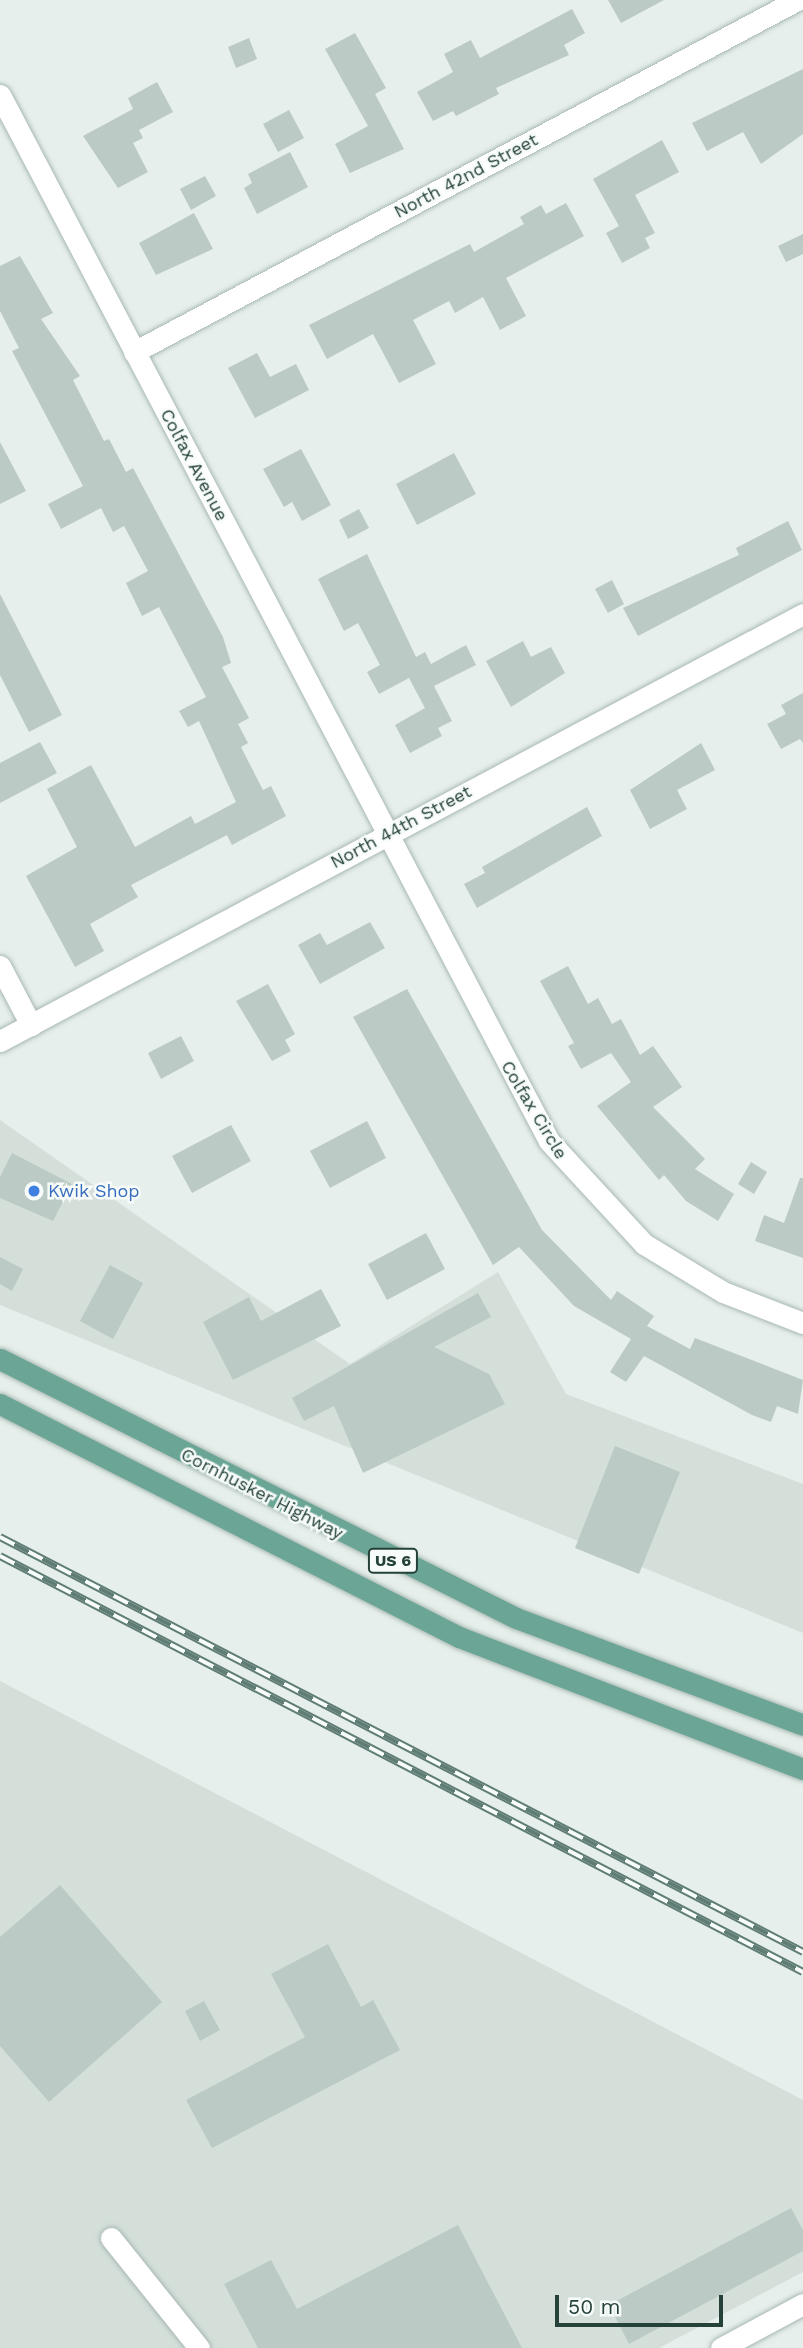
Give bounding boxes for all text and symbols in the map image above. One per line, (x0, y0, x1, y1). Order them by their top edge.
street label: North 42nd Street (390, 129, 542, 223)
street label: Colfax Avenue (155, 405, 233, 525)
street label: North 44th Street (327, 781, 475, 873)
street label: Colfax Circle (496, 1057, 572, 1163)
place label: Kwik Shop (48, 1180, 140, 1202)
marker: Kwik Shop (26, 1183, 42, 1199)
street label: Cornhusker Highway (177, 1444, 347, 1544)
road number: US 6 (367, 1548, 419, 1574)
scale bar (558, 2282, 726, 2326)
text: 50 m (568, 2294, 620, 2319)

